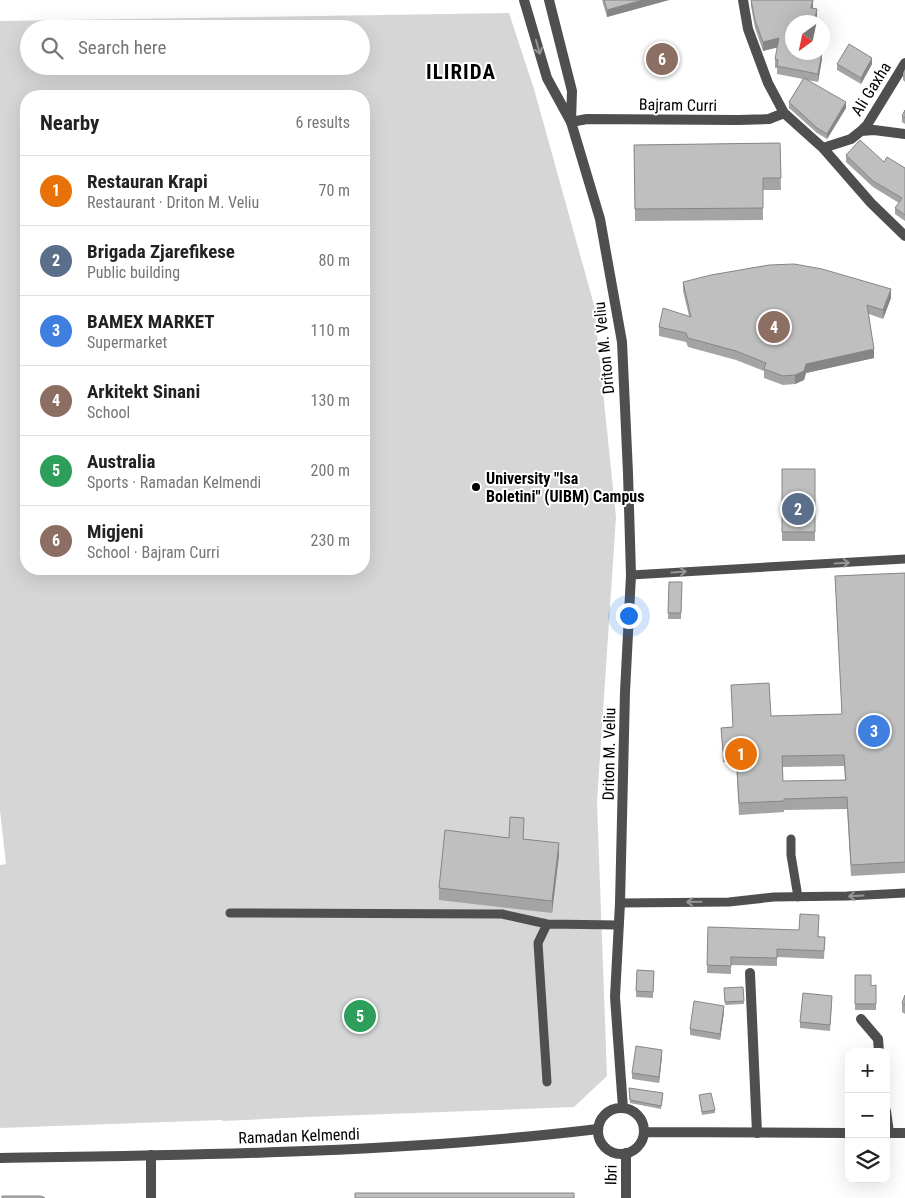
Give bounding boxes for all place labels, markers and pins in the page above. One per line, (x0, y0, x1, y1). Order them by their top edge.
pin: 6 (646, 40, 678, 78)
pin: 4 (758, 308, 790, 346)
place label: University "Isa Boletini" (UIBM) Campus (486, 469, 644, 506)
marker: University "Isa Boletini" (UIBM) Campus (470, 481, 482, 493)
pin: 2 (782, 490, 814, 528)
pin: 3 (858, 712, 890, 750)
pin: 1 (725, 735, 757, 773)
pin: 5 (344, 997, 376, 1035)

